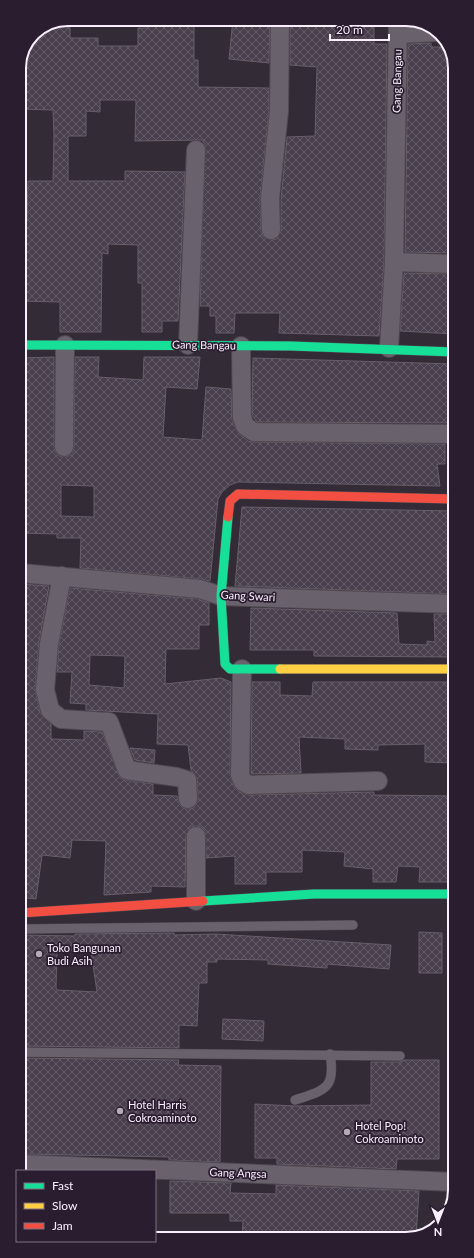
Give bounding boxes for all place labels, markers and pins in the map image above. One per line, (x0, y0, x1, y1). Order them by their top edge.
place label: Toko Bangunan Budi Asih (47, 941, 121, 967)
marker: Toko Bangunan Budi Asih (34, 949, 44, 959)
place label: Hotel Harris Cokroaminoto (128, 1098, 197, 1124)
marker: Hotel Harris Cokroaminoto (115, 1106, 125, 1116)
place label: Hotel Pop! Cokroaminoto (355, 1119, 424, 1145)
marker: Hotel Pop! Cokroaminoto (342, 1127, 352, 1137)

